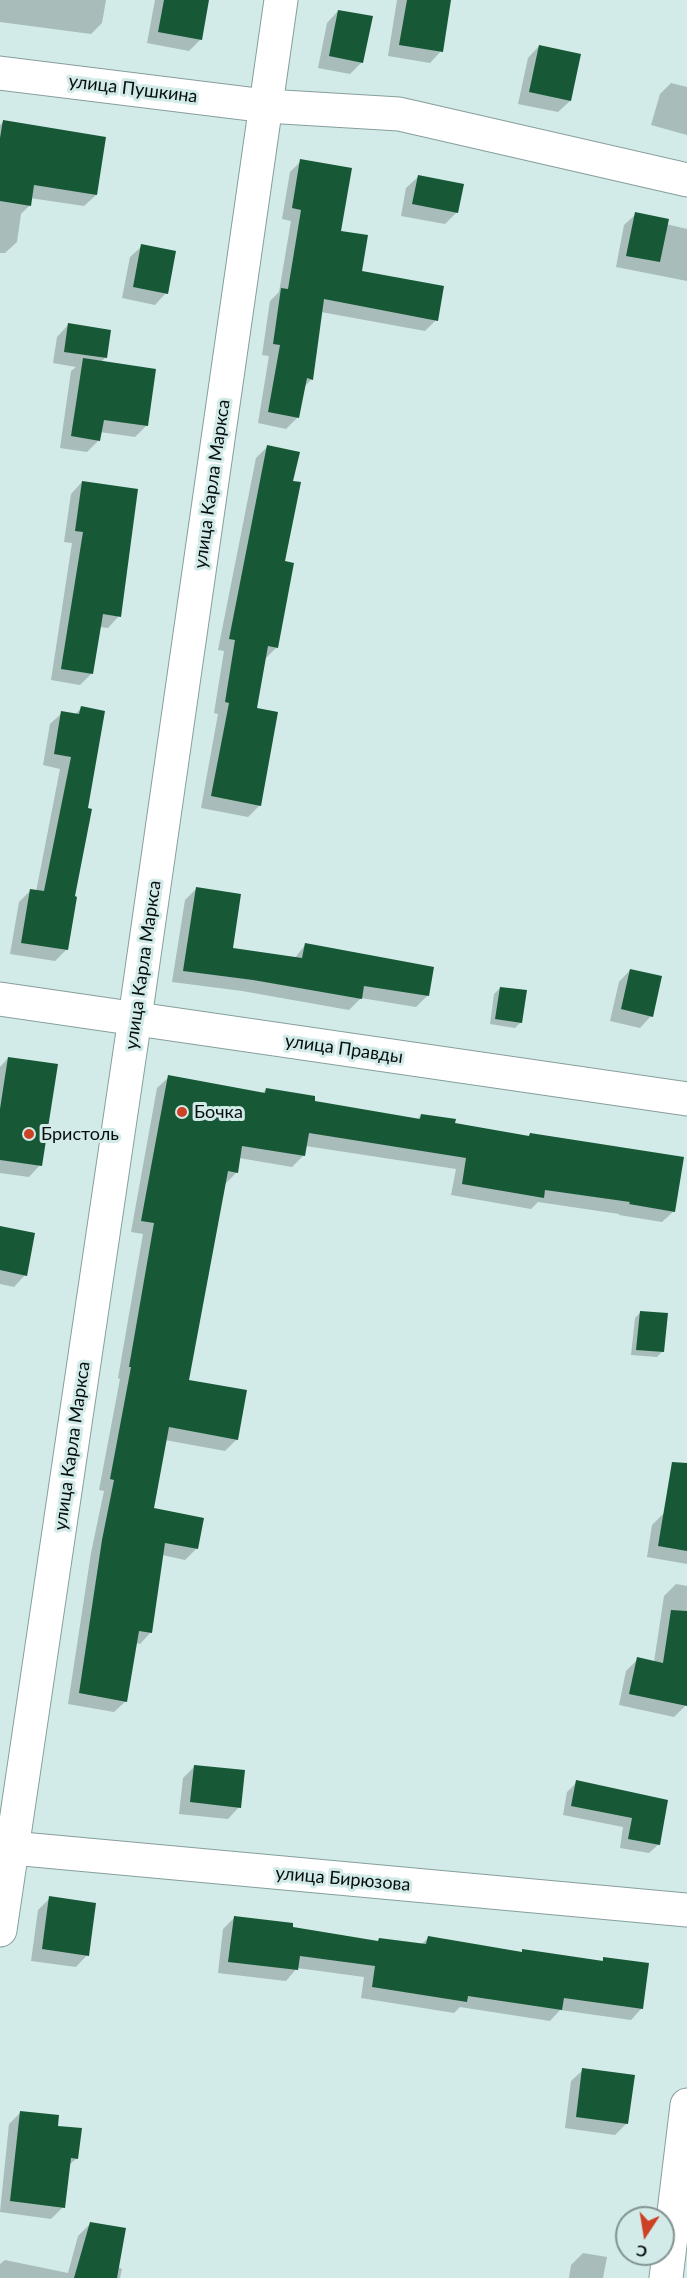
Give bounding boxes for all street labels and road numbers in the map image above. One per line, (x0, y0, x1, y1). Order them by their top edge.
street label: улица Пушкина (67, 70, 199, 108)
street label: улица Карла Маркса (189, 398, 235, 570)
street label: улица Карла Маркса (120, 879, 166, 1051)
street label: улица Правды (284, 1030, 404, 1068)
street label: улица Карла Маркса (49, 1360, 95, 1532)
street label: улица Бирюзова (275, 1862, 411, 1896)

